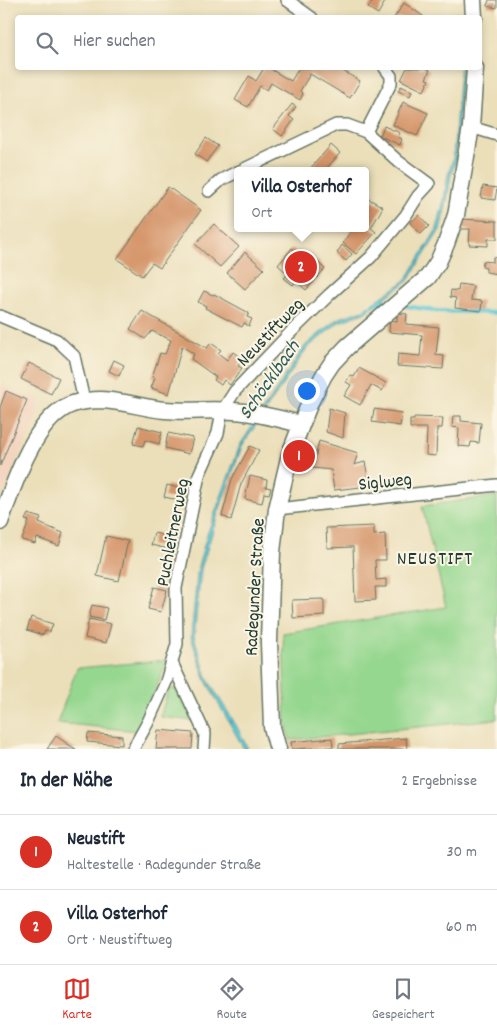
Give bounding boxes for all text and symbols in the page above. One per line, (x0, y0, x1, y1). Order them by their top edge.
search box (15, 15, 482, 70)
icon: search (33, 29, 61, 57)
text: Hier suchen (73, 29, 156, 56)
popup (234, 167, 369, 232)
text: Villa Osterhof (251, 175, 352, 202)
text: Ort (251, 202, 272, 225)
pin: 2 (285, 248, 317, 286)
street label: Neustiftweg (232, 293, 311, 374)
water label: Schöcklbach (233, 335, 309, 426)
your location (294, 378, 320, 404)
pin: 1 (283, 437, 315, 475)
street label: Siglweg (357, 467, 413, 500)
street label: Puchleitnerweg (151, 476, 198, 589)
street label: Radegunder Straße (239, 518, 274, 657)
district label: NEUSTIFT (397, 546, 473, 574)
text: In der Nähe (20, 767, 112, 797)
text: 2 Ergebnisse (401, 770, 477, 793)
text: Neustift (67, 827, 125, 854)
text: 1 (34, 841, 38, 864)
text: 30 m (447, 841, 477, 864)
text: Haltestelle · Radegunder Straße (67, 854, 261, 877)
text: Villa Osterhof (67, 902, 167, 929)
text: 2 (33, 916, 40, 939)
text: 60 m (446, 916, 477, 939)
text: Ort · Neustiftweg (67, 929, 172, 952)
tab: Karte (62, 975, 92, 1025)
tab: Route (217, 975, 247, 1025)
tab: Gespeichert (372, 975, 435, 1025)

